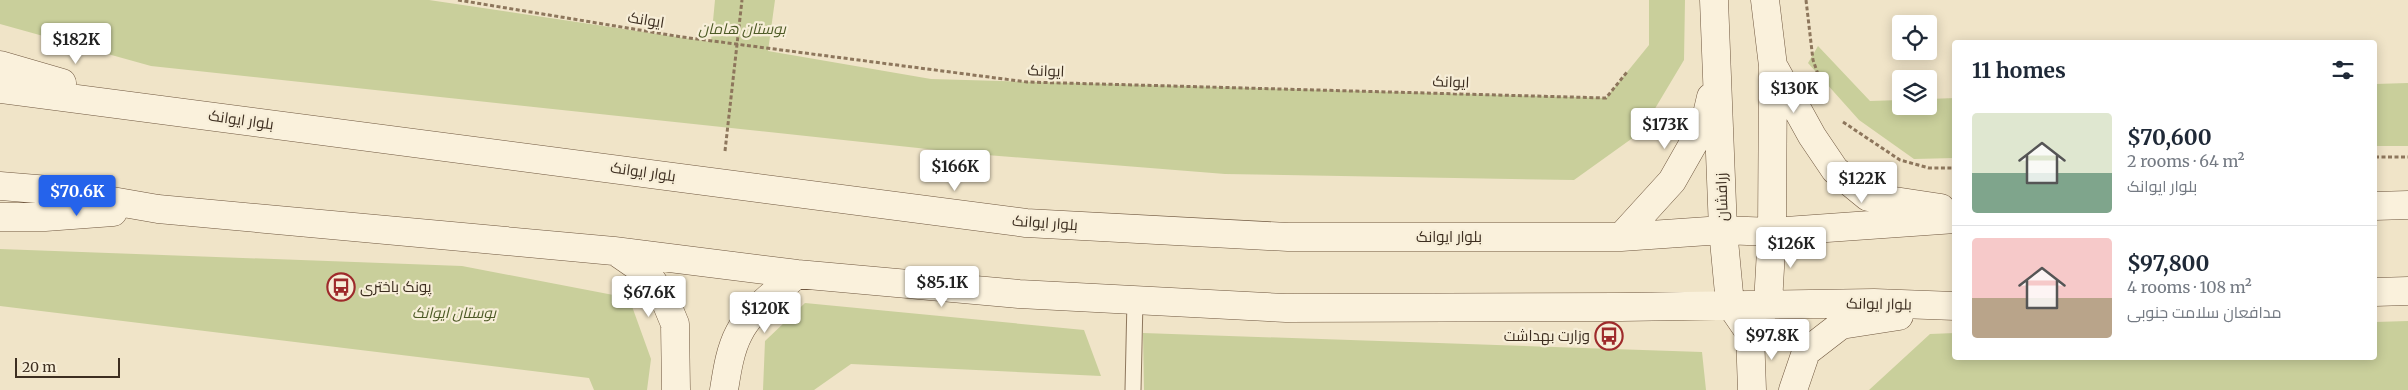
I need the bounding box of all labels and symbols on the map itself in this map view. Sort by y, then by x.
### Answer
street label: ایوانک [626,7,666,32]
park label: بوستان هامان [698,19,787,38]
pin: $182K [41,22,111,65]
street label: ایوانک [1027,60,1065,81]
street label: ایوانک [1432,71,1470,92]
pin: $130K [1759,72,1829,114]
street label: بلوار ایوانک [207,106,275,133]
pin: $173K [1630,108,1700,150]
pin: $166K [920,150,990,192]
street label: بلوار ایوانک [609,158,677,185]
pin: $122K [1827,162,1897,204]
street label: زرافشان [1711,172,1733,222]
pin: $70.6K [36,174,118,217]
street label: بلوار ایوانک [1012,211,1079,234]
pin: $126K [1756,226,1826,269]
street label: بلوار ایوانک [1416,227,1482,246]
pin: $85.1K [901,266,983,308]
bus stop icon: پونک باختری [326,272,356,302]
pin: $67.6K [608,276,690,318]
place label: پونک باختری [360,277,432,297]
pin: $120K [730,292,800,334]
street label: بلوار ایوانک [1846,293,1912,314]
park label: بوستان ایوانک [412,303,497,322]
pin: $97.8K [1731,318,1813,361]
bus stop icon: وزارت بهداشت [1594,321,1624,351]
place label: وزارت بهداشت [1504,326,1590,346]
scale bar [15,355,120,378]

